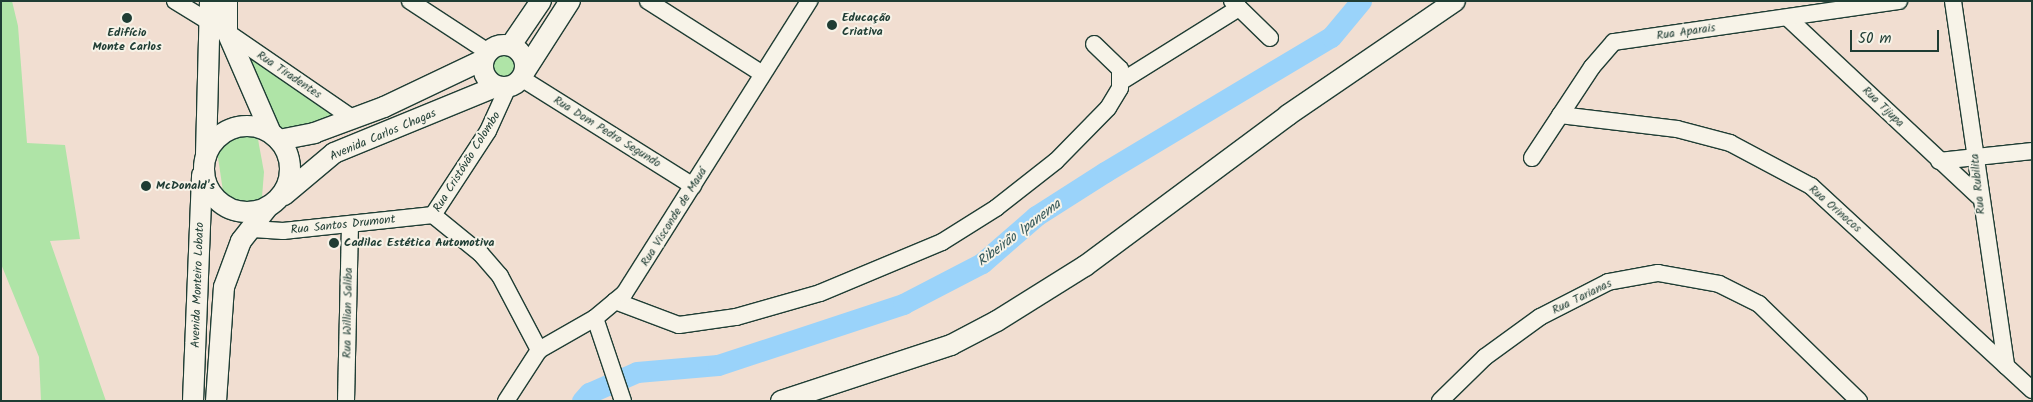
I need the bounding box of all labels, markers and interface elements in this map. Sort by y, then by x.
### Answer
place label: Educação Criativa [842,11,891,39]
marker: Edifício Monte Carlos [121,12,133,24]
marker: Educação Criativa [826,19,838,31]
scale bar [1853,20,1942,52]
street label: Rua Aparais [1656,21,1716,43]
place label: Edifício Monte Carlos [92,26,162,54]
text: 50 m [1858,27,1892,51]
street label: Rua Tiradentes [254,48,324,102]
street label: Rua Tijupa [1859,84,1907,130]
street label: Rua Dom Pedro Segundo [551,93,663,171]
street label: Avenida Carlos Chagas [328,106,438,164]
street label: Rua Cristóvão Colombo [430,109,504,215]
street label: Rua Rubilita [1968,153,1988,215]
street label: Rua Visconde de Mauá [638,165,710,269]
place label: McDonald's [156,179,215,193]
marker: McDonald's [140,180,152,192]
street label: Rua Orinocos [1806,182,1864,236]
water label: Ribeirão Ipanema [974,196,1064,270]
street label: Rua Santos Drumont [290,212,396,238]
street label: Avenida Monteiro Lobato [189,222,207,348]
place label: Cadilac Estética Automotiva [344,236,494,250]
marker: Cadilac Estética Automotiva [328,237,340,249]
street label: Rua Willian Saliba [340,268,356,358]
street label: Rua Tarianas [1550,276,1614,318]

